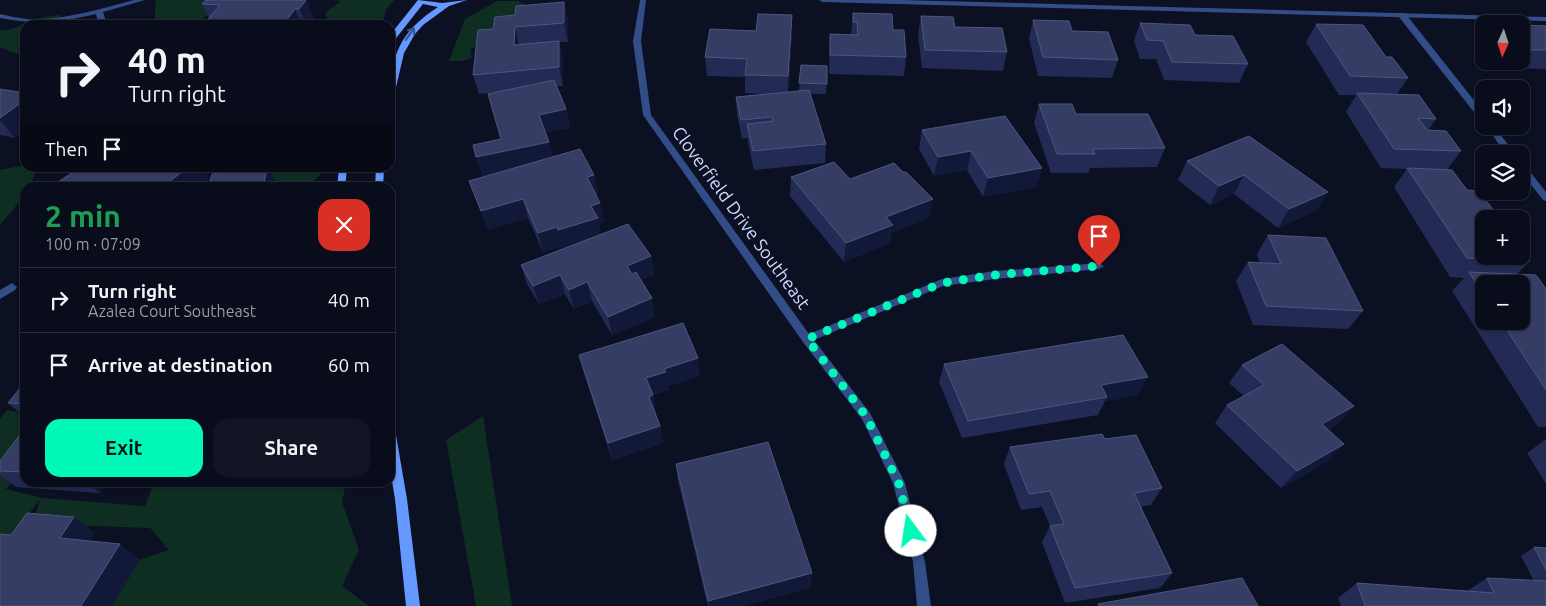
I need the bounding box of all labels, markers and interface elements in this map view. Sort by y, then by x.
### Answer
north arrow [1475,15,1530,70]
map controls [1475,15,1530,330]
one-way arrow [405,27,415,41]
icon: right [45,40,110,105]
text: 40 m [128,40,206,80]
button: sound [1475,80,1530,135]
text: Turn right [128,81,226,106]
street label: Cloverfield Drive Southeast [669,122,815,313]
icon: arrive [98,135,126,163]
text: Then [45,138,88,160]
button: layers [1475,145,1530,200]
text: 2 min [45,199,121,233]
button: close [318,199,370,251]
button: + [1475,210,1530,265]
pin [1078,215,1120,266]
icon: arrive [1085,222,1113,250]
text: 100 m · 07:09 [45,235,141,253]
button: − [1475,275,1530,330]
text: Turn right [88,280,176,302]
icon: right [45,286,73,314]
text: 40 m [328,289,370,311]
text: Azalea Court Southeast [88,302,256,320]
icon: arrive [45,351,73,379]
text: Arrive at destination [88,354,273,376]
text: 60 m [328,354,370,376]
button: Exit [45,419,203,477]
button: Share [213,419,370,477]
position arrow [884,504,936,556]

